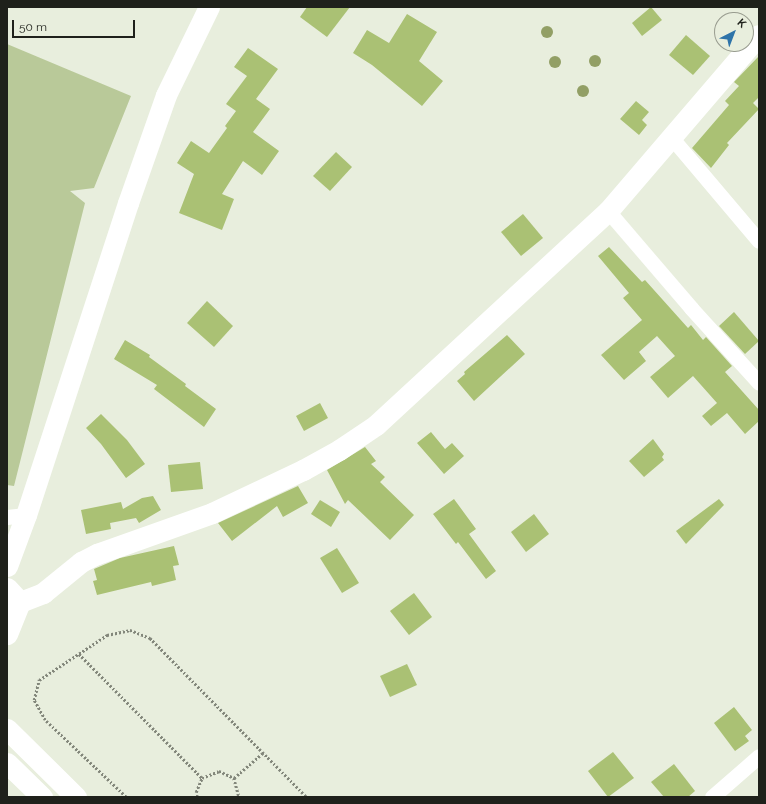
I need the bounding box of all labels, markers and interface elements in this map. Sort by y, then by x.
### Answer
scale bar [14,12,137,38]
north arrow [714,12,754,52]
text: K [735,16,749,31]
text: 50 m [19,20,47,34]

